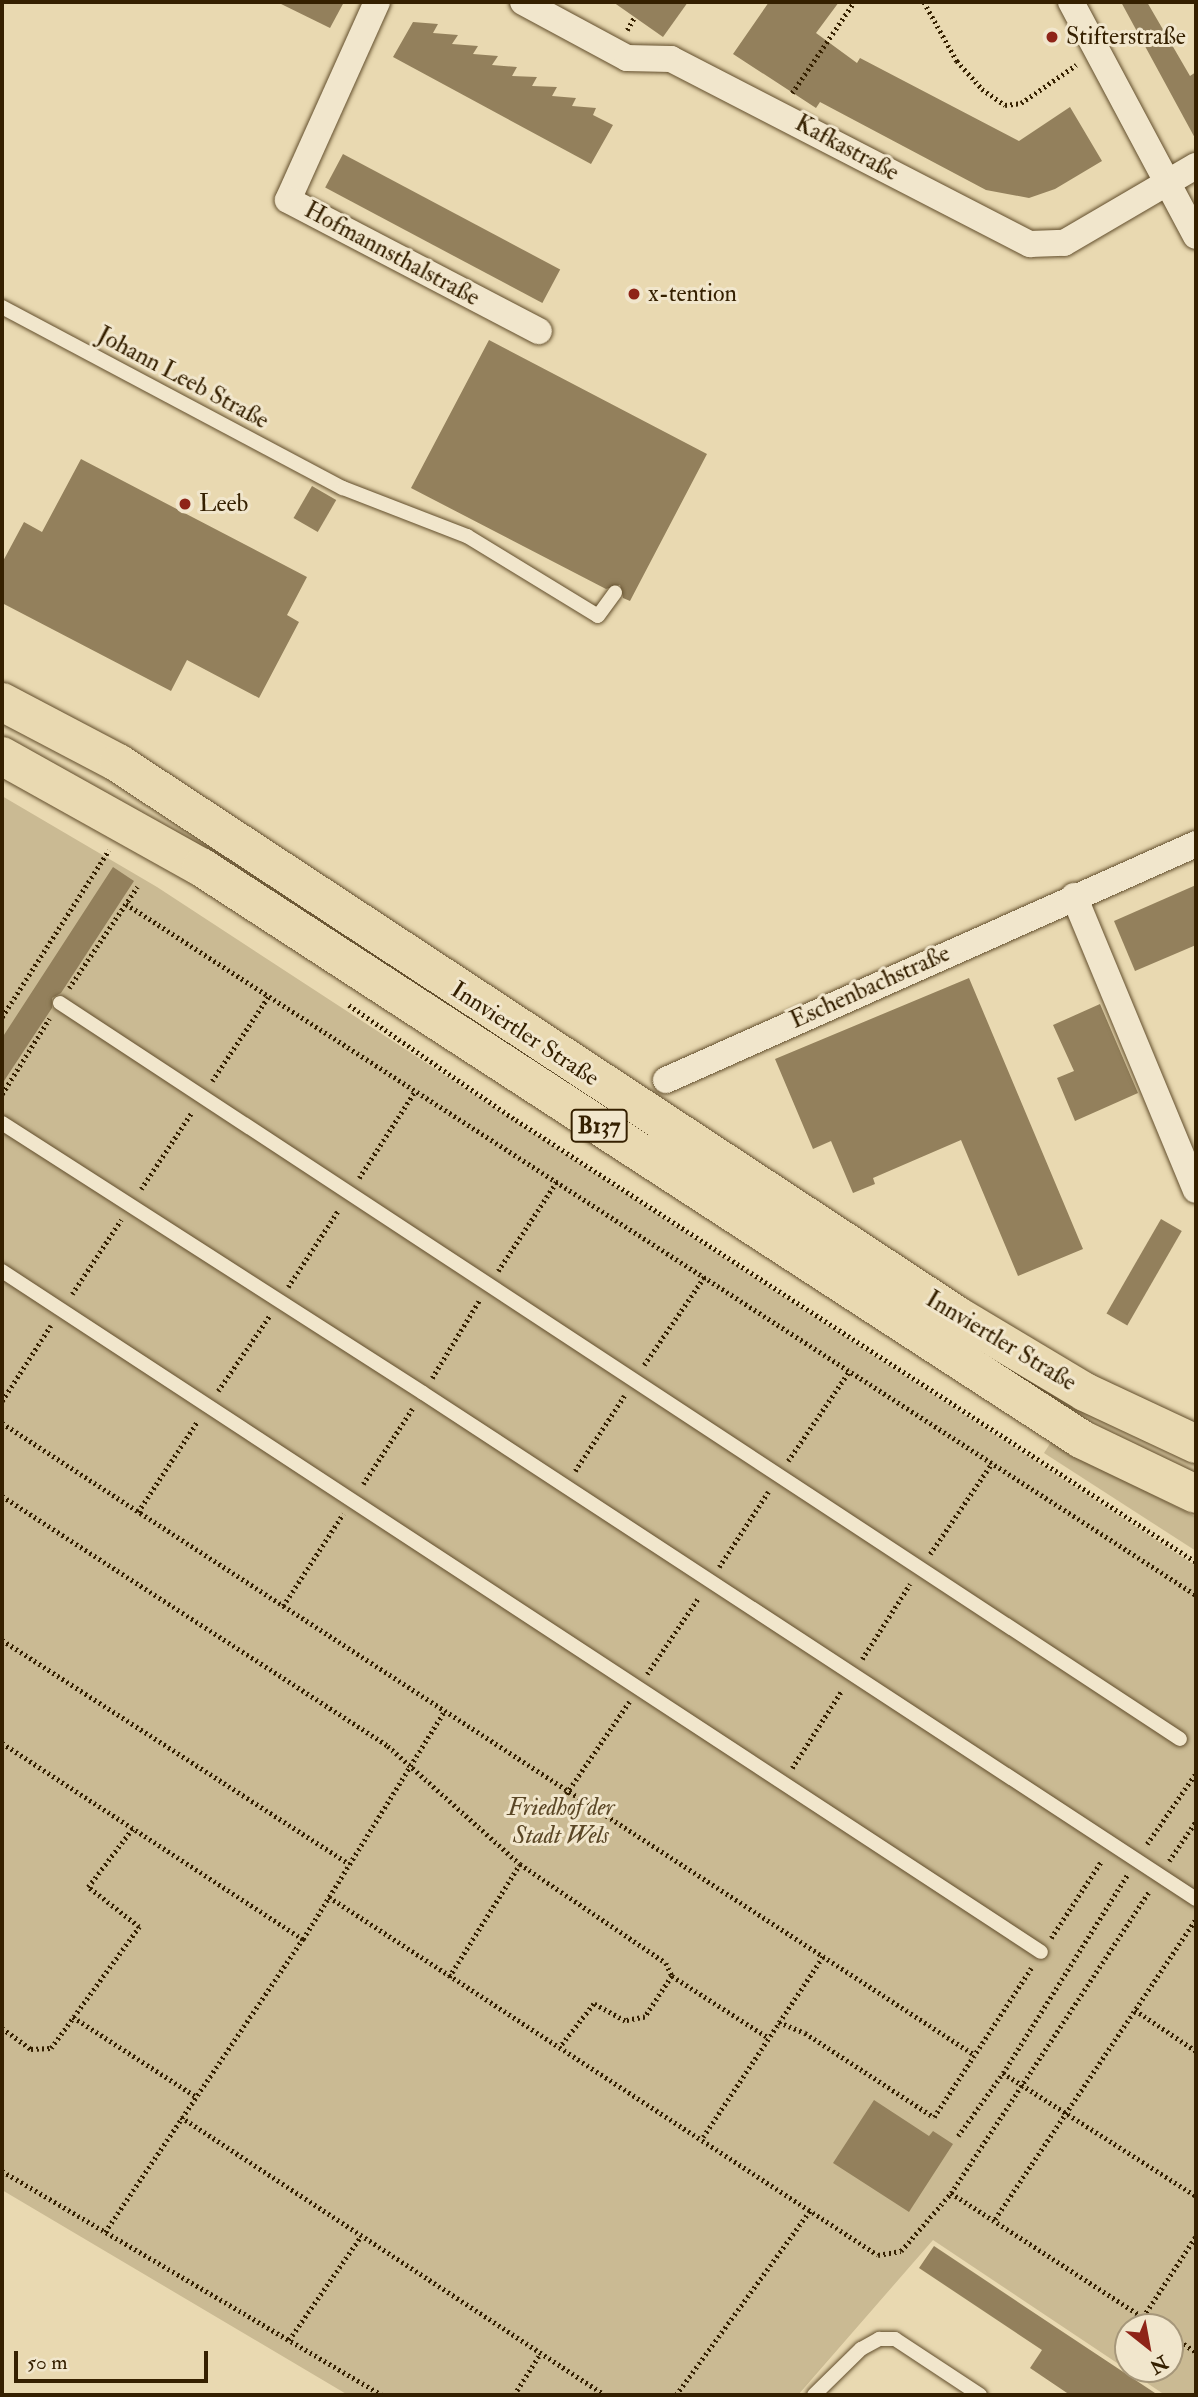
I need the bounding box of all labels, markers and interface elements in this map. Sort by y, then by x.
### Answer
place label: Stifterstraße [1066,23,1186,51]
marker: Stifterstraße [1044,29,1060,45]
street label: Kafkastraße [790,109,904,187]
street label: Hofmannsthalstraße [299,196,485,312]
place label: x-tention [648,280,737,308]
marker: x-tention [626,286,642,302]
street label: Johann Leeb Straße [92,321,274,435]
place label: Leeb [199,490,248,518]
marker: Leeb [177,496,193,512]
street label: Eschenbachstraße [786,939,954,1035]
street label: Innviertler Straße [446,975,604,1093]
road number: B137 [569,1106,629,1146]
street label: Innviertler Straße [921,1285,1081,1397]
park label: Friedhof der Stadt Wels [508,1794,614,1850]
north arrow [1114,2313,1184,2383]
scale bar [18,2338,212,2382]
text: 50 m [27,2349,68,2376]
text: N [1145,2350,1172,2379]

